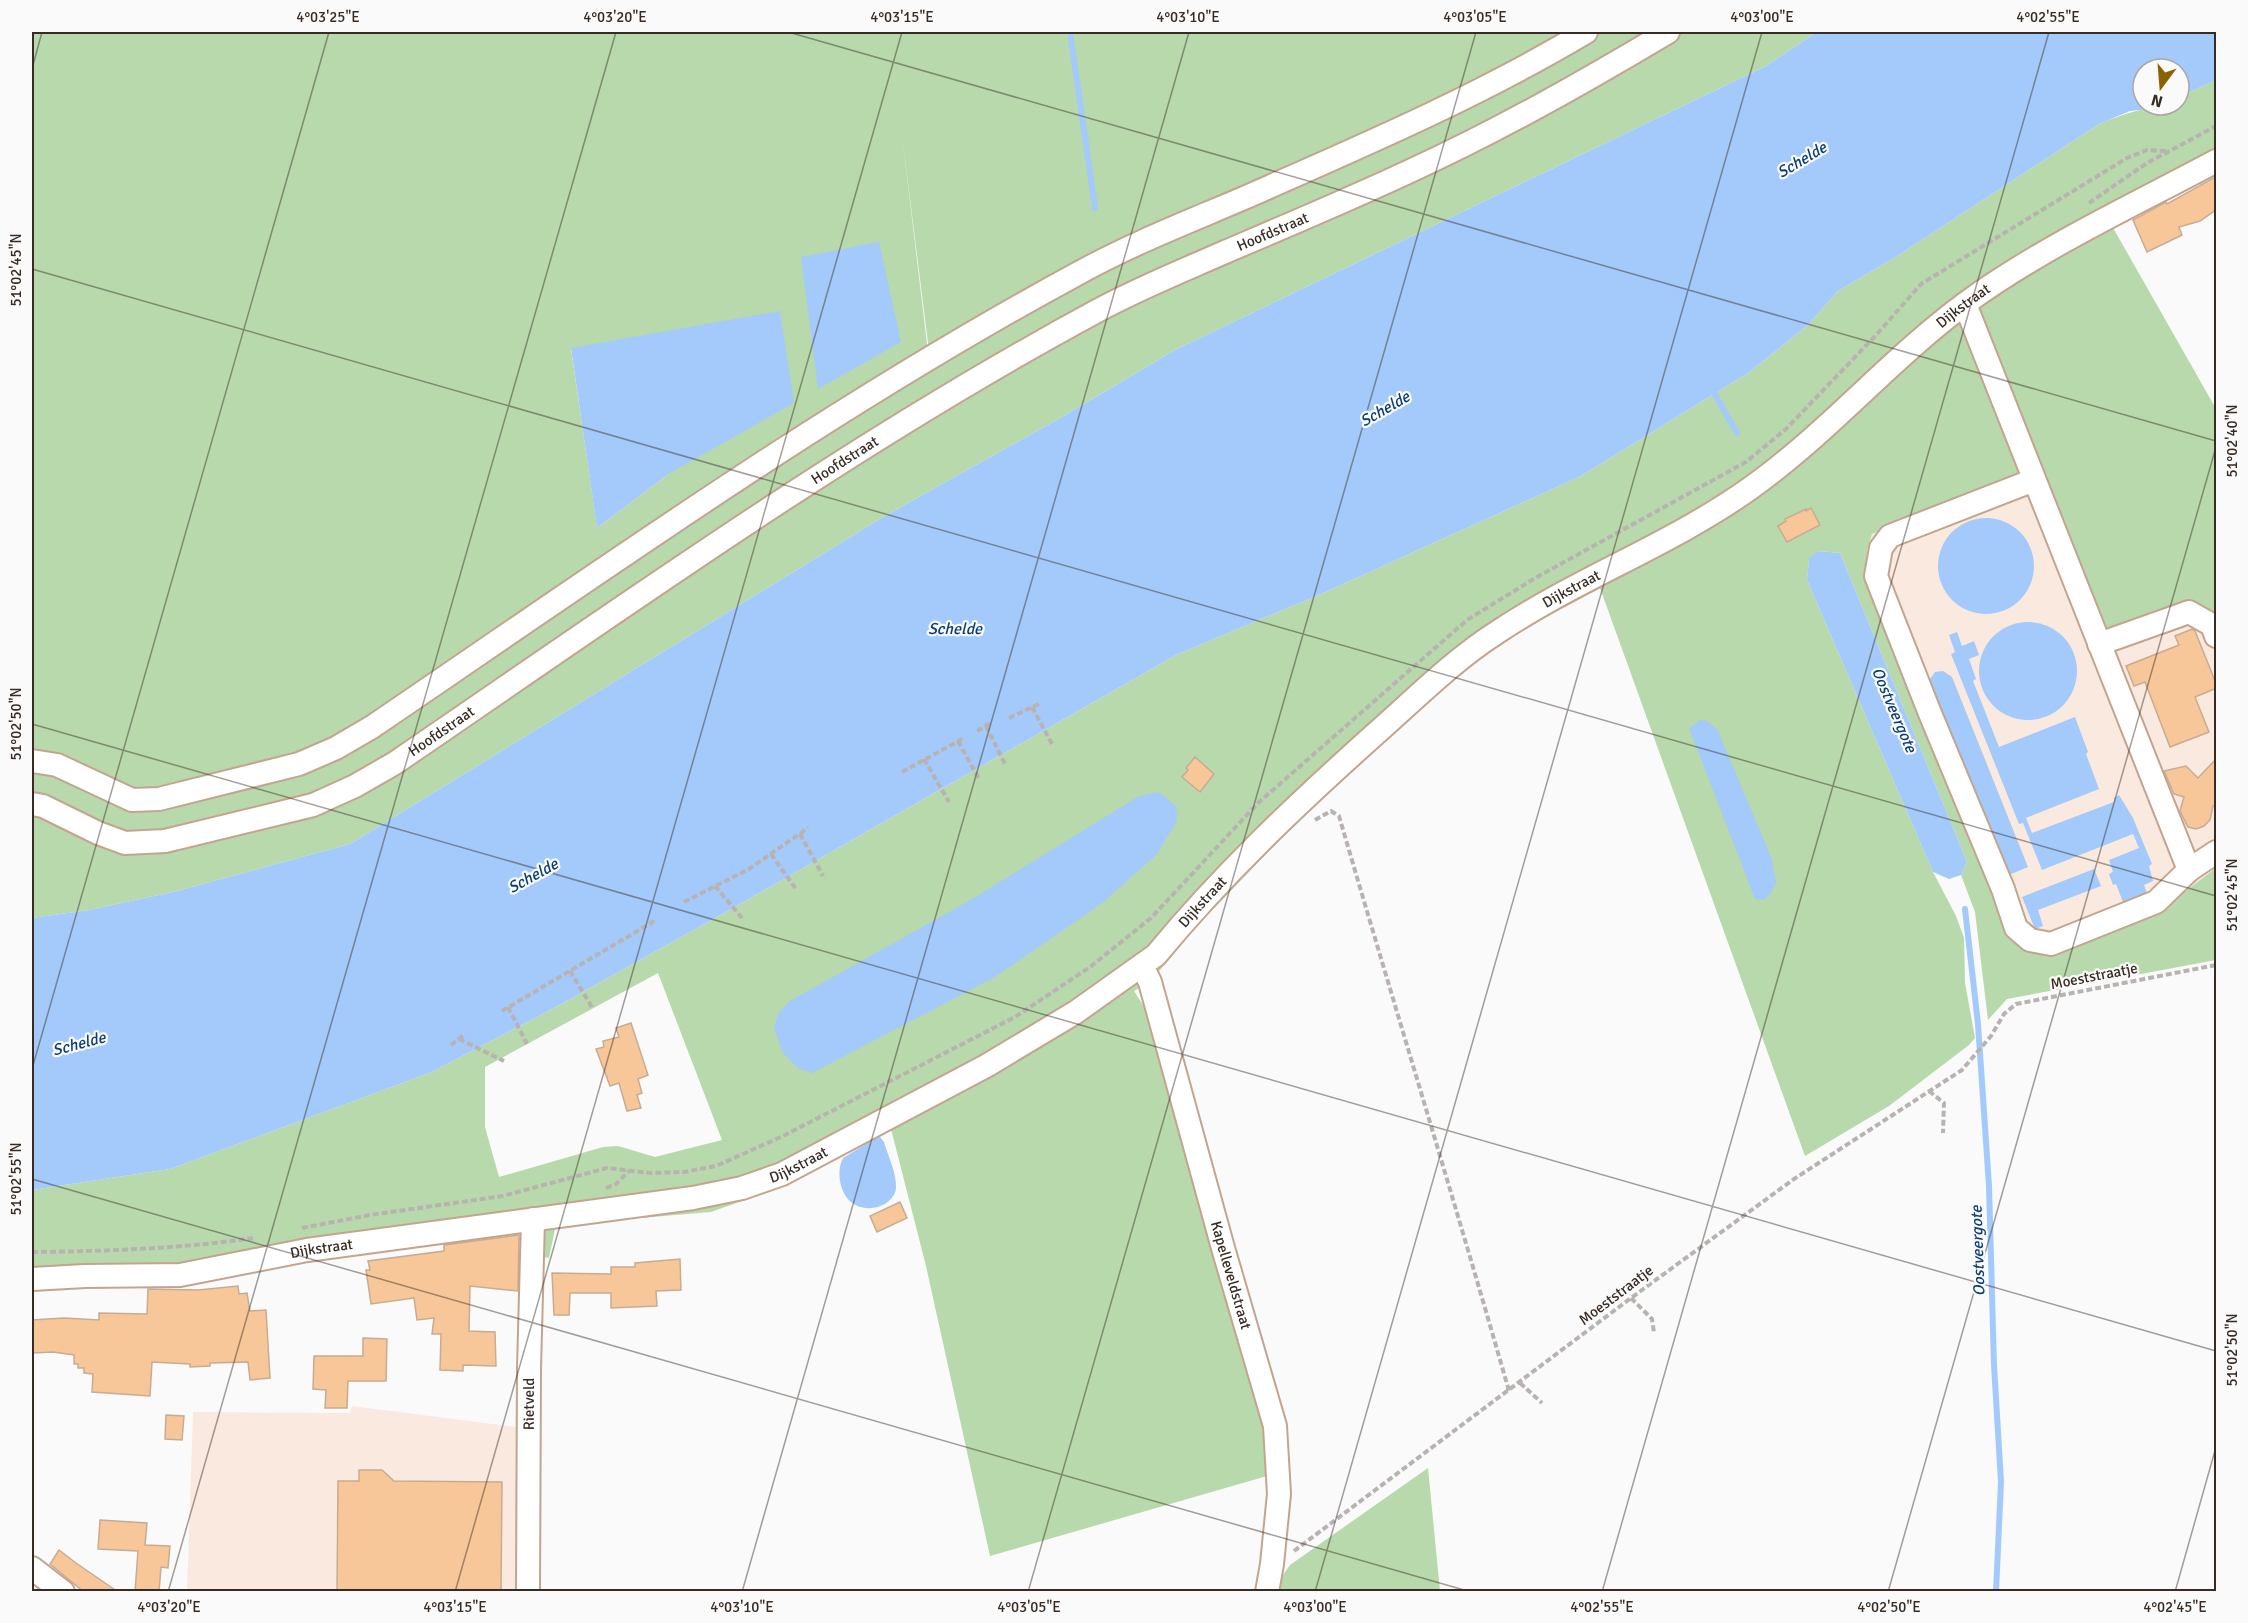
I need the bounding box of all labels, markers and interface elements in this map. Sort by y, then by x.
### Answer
text: 4°03'25"E [296,8,360,26]
text: 4°03'20"E [583,8,647,26]
text: 4°03'15"E [870,8,934,26]
text: 4°03'10"E [1156,8,1220,26]
text: 4°03'05"E [1443,8,1507,26]
text: 4°03'00"E [1730,8,1794,26]
text: 4°02'55"E [2016,8,2080,26]
north arrow [2131,57,2191,117]
text: N [2149,89,2165,112]
water label: Schelde [1774,137,1831,183]
street label: Hoofdstraat [1234,208,1311,255]
text: 51°02'45"N [7,233,25,307]
street label: Dijkstraat [1932,280,1994,332]
water label: Schelde [1357,386,1414,431]
text: 51°02'40"N [2223,404,2241,478]
street label: Hoofdstraat [808,432,882,488]
street label: Dijkstraat [1539,566,1603,612]
water label: Schelde [928,619,983,639]
water label: Oostveergote [1867,664,1921,756]
text: 51°02'50"N [7,687,25,761]
street label: Hoofdstraat [405,702,478,760]
water label: Schelde [504,854,562,898]
text: 51°02'45"N [2223,858,2241,932]
street label: Dijkstraat [1175,872,1230,931]
street label: Moeststraatje [2049,959,2139,993]
water label: Schelde [50,1027,109,1061]
text: 51°02'55"N [7,1142,25,1216]
street label: Dijkstraat [767,1143,831,1187]
water label: Oostveergote [1966,1204,1990,1297]
street label: Kapelleveldstraat [1207,1219,1255,1331]
street label: Dijkstraat [289,1235,354,1262]
street label: Moeststraatje [1575,1261,1657,1329]
text: 51°02'50"N [2223,1313,2241,1387]
street label: Rietveld [520,1378,538,1430]
text: 4°03'20"E [137,1598,201,1616]
text: 4°03'15"E [423,1598,487,1616]
text: 4°03'10"E [710,1598,774,1616]
text: 4°03'05"E [997,1598,1061,1616]
text: 4°03'00"E [1283,1598,1347,1616]
text: 4°02'55"E [1570,1598,1634,1616]
text: 4°02'50"E [1857,1598,1921,1616]
text: 4°02'45"E [2143,1598,2207,1616]

